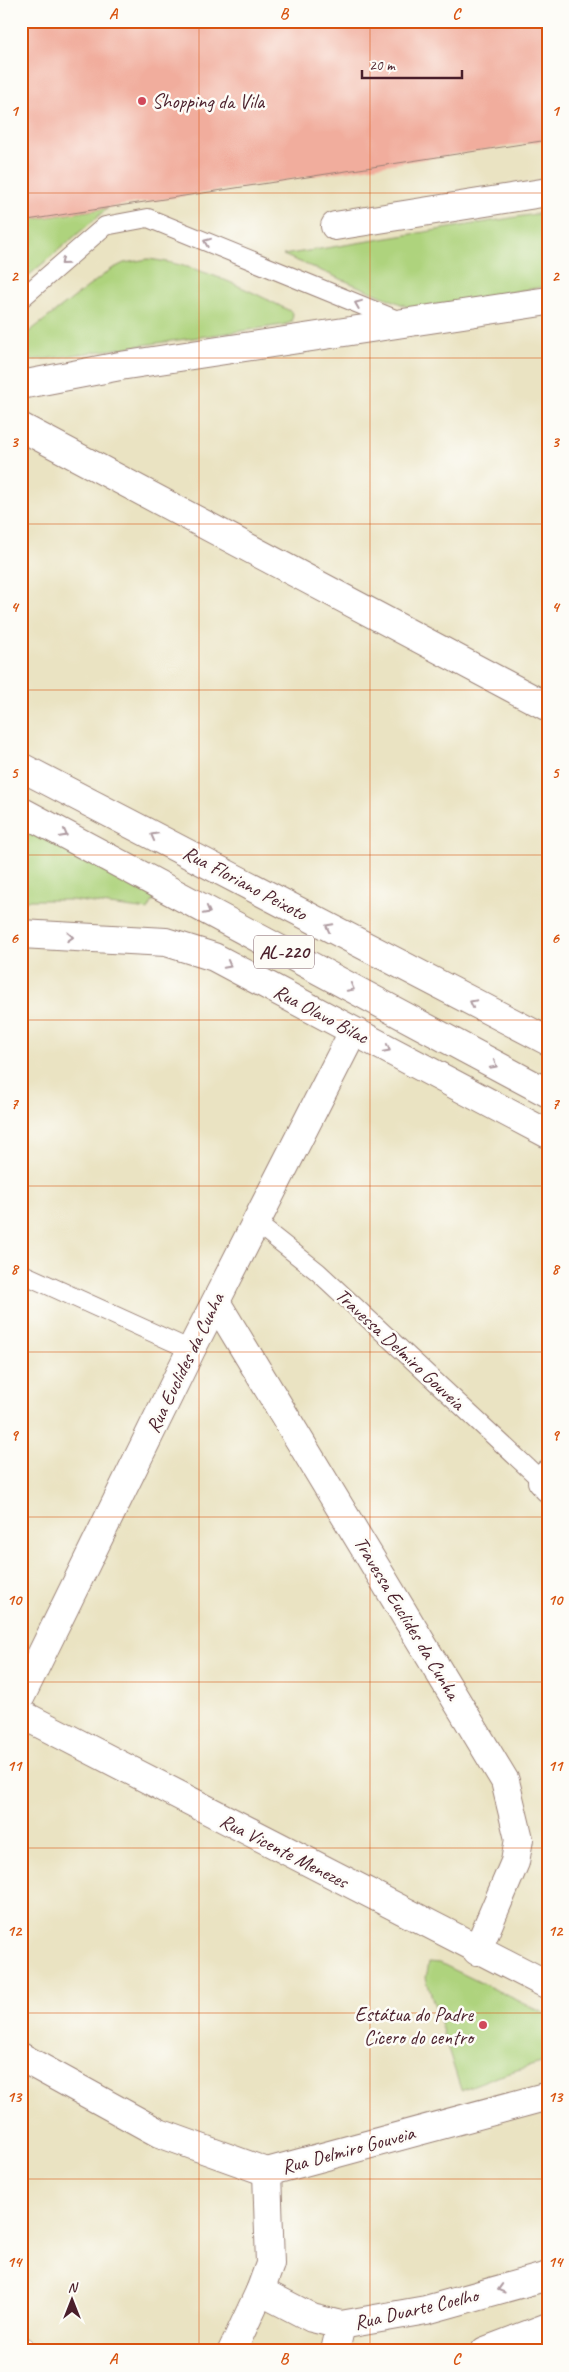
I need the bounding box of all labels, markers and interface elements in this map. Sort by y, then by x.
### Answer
text: A [109,4,119,24]
text: B [280,4,290,24]
text: C [452,4,462,24]
scale bar [362,48,462,80]
text: 20 m [369,56,396,75]
place label: Shopping da Vila [152,89,266,114]
marker: Shopping da Vila [136,95,148,107]
text: 1 [10,101,19,121]
text: 1 [551,101,560,121]
one-way arrow [203,238,212,249]
one-way arrow [61,256,70,265]
text: 2 [10,266,19,286]
text: 2 [551,266,560,286]
one-way arrow [354,299,363,310]
text: 3 [10,432,19,452]
text: 3 [551,432,560,452]
text: 4 [10,597,19,617]
text: 4 [551,597,560,617]
text: 5 [11,763,20,783]
text: 5 [552,763,561,783]
one-way arrow [59,828,68,838]
one-way arrow [150,832,159,842]
street label: Rua Floriano Peixoto [179,840,312,927]
one-way arrow [202,905,211,915]
one-way arrow [326,924,335,934]
text: 6 [10,928,19,948]
text: 6 [551,928,560,948]
one-way arrow [66,932,74,942]
road number: AL-220 [254,936,314,969]
one-way arrow [223,959,232,969]
street label: Rua Olavo Bilac [269,979,373,1050]
one-way arrow [345,982,354,992]
one-way arrow [470,999,479,1009]
one-way arrow [382,1043,391,1053]
one-way arrow [489,1058,498,1068]
text: 7 [10,1094,19,1114]
text: 7 [551,1094,560,1114]
text: 8 [10,1259,19,1279]
text: 8 [551,1259,560,1279]
street label: Travessa Delmiro Gouveia [330,1283,471,1417]
street label: Rua Euclides da Cunha [140,1287,231,1437]
text: 9 [10,1425,19,1445]
text: 9 [551,1425,560,1445]
street label: Travessa Euclides da Cunha [348,1532,467,1706]
text: 10 [7,1590,23,1610]
text: 10 [548,1590,564,1610]
text: 11 [7,1756,23,1776]
text: 11 [548,1756,564,1776]
street label: Rua Vicente Menezes [216,1808,354,1895]
text: 12 [7,1921,23,1941]
text: 12 [548,1921,564,1941]
place label: Estátua do Padre Cícero do centro [355,2002,475,2050]
marker: Estátua do Padre Cícero do centro [477,2019,489,2031]
text: 13 [7,2087,23,2107]
text: 13 [548,2087,564,2107]
street label: Rua Delmiro Gouveia [279,2120,418,2180]
text: 14 [7,2252,23,2272]
text: 14 [548,2252,564,2272]
north arrow [48,2274,98,2324]
text: N [68,2279,79,2296]
street label: Rua Duarte Coelho [352,2282,482,2335]
one-way arrow [496,2283,505,2294]
text: A [109,2349,119,2369]
text: B [280,2349,290,2369]
text: C [452,2349,462,2369]

